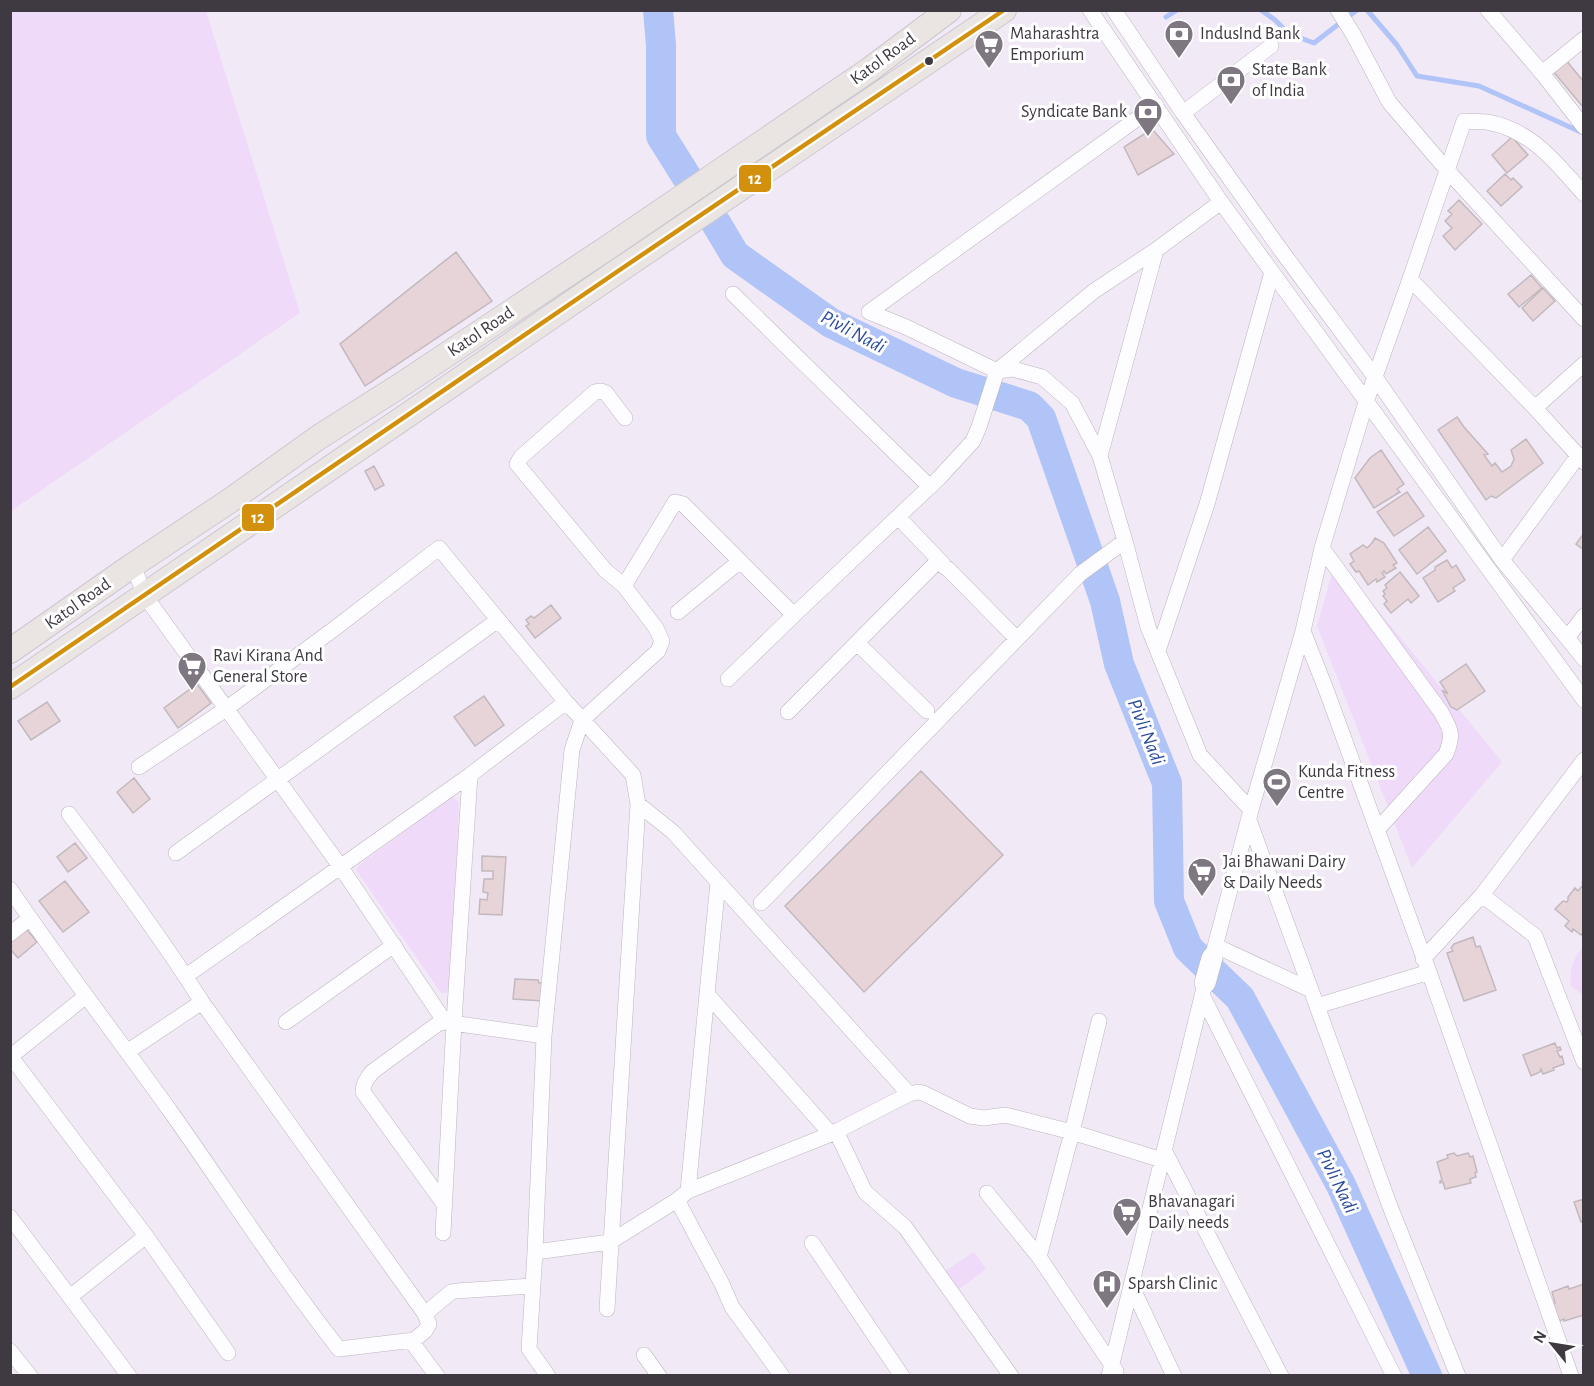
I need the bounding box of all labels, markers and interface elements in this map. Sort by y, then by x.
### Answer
bank icon: IndusInd Bank [1163,18,1195,60]
place label: Maharashtra Emporium [1010,25,1100,64]
place label: IndusInd Bank [1200,25,1301,43]
supermarket icon: Maharashtra Emporium [973,28,1005,70]
street label: Katol Road [847,30,919,88]
unlabelled marker [923,55,935,67]
place label: State Bank of India [1252,61,1327,100]
bank icon: State Bank of India [1215,64,1247,106]
bank icon: Syndicate Bank [1132,96,1164,138]
place label: Syndicate Bank [1021,103,1128,121]
line badge: 12 [738,164,772,193]
text: 12 [748,171,762,187]
street label: Katol Road [445,303,517,361]
water label: Pivli Nadi [818,307,888,357]
line badge: 12 [241,503,275,532]
text: 12 [251,510,265,526]
street label: Katol Road [42,575,114,633]
place label: Ravi Kirana And General Store [213,647,323,686]
supermarket icon: Ravi Kirana And General Store [176,650,208,692]
water label: Pivli Nadi [1124,696,1168,768]
place label: Kunda Fitness Centre [1298,763,1395,802]
sports icon: Kunda Fitness Centre [1261,766,1293,808]
place label: Jai Bhawani Dairy & Daily Needs [1223,853,1346,892]
supermarket icon: Jai Bhawani Dairy & Daily Needs [1186,856,1218,898]
water label: Pivli Nadi [1313,1145,1361,1217]
place label: Bhavanagari Daily needs [1148,1193,1235,1232]
supermarket icon: Bhavanagari Daily needs [1111,1196,1143,1238]
hospital icon: Sparsh Clinic [1091,1268,1123,1310]
place label: Sparsh Clinic [1128,1275,1217,1293]
north arrow [1522,1314,1582,1374]
text: N [1530,1328,1550,1346]

